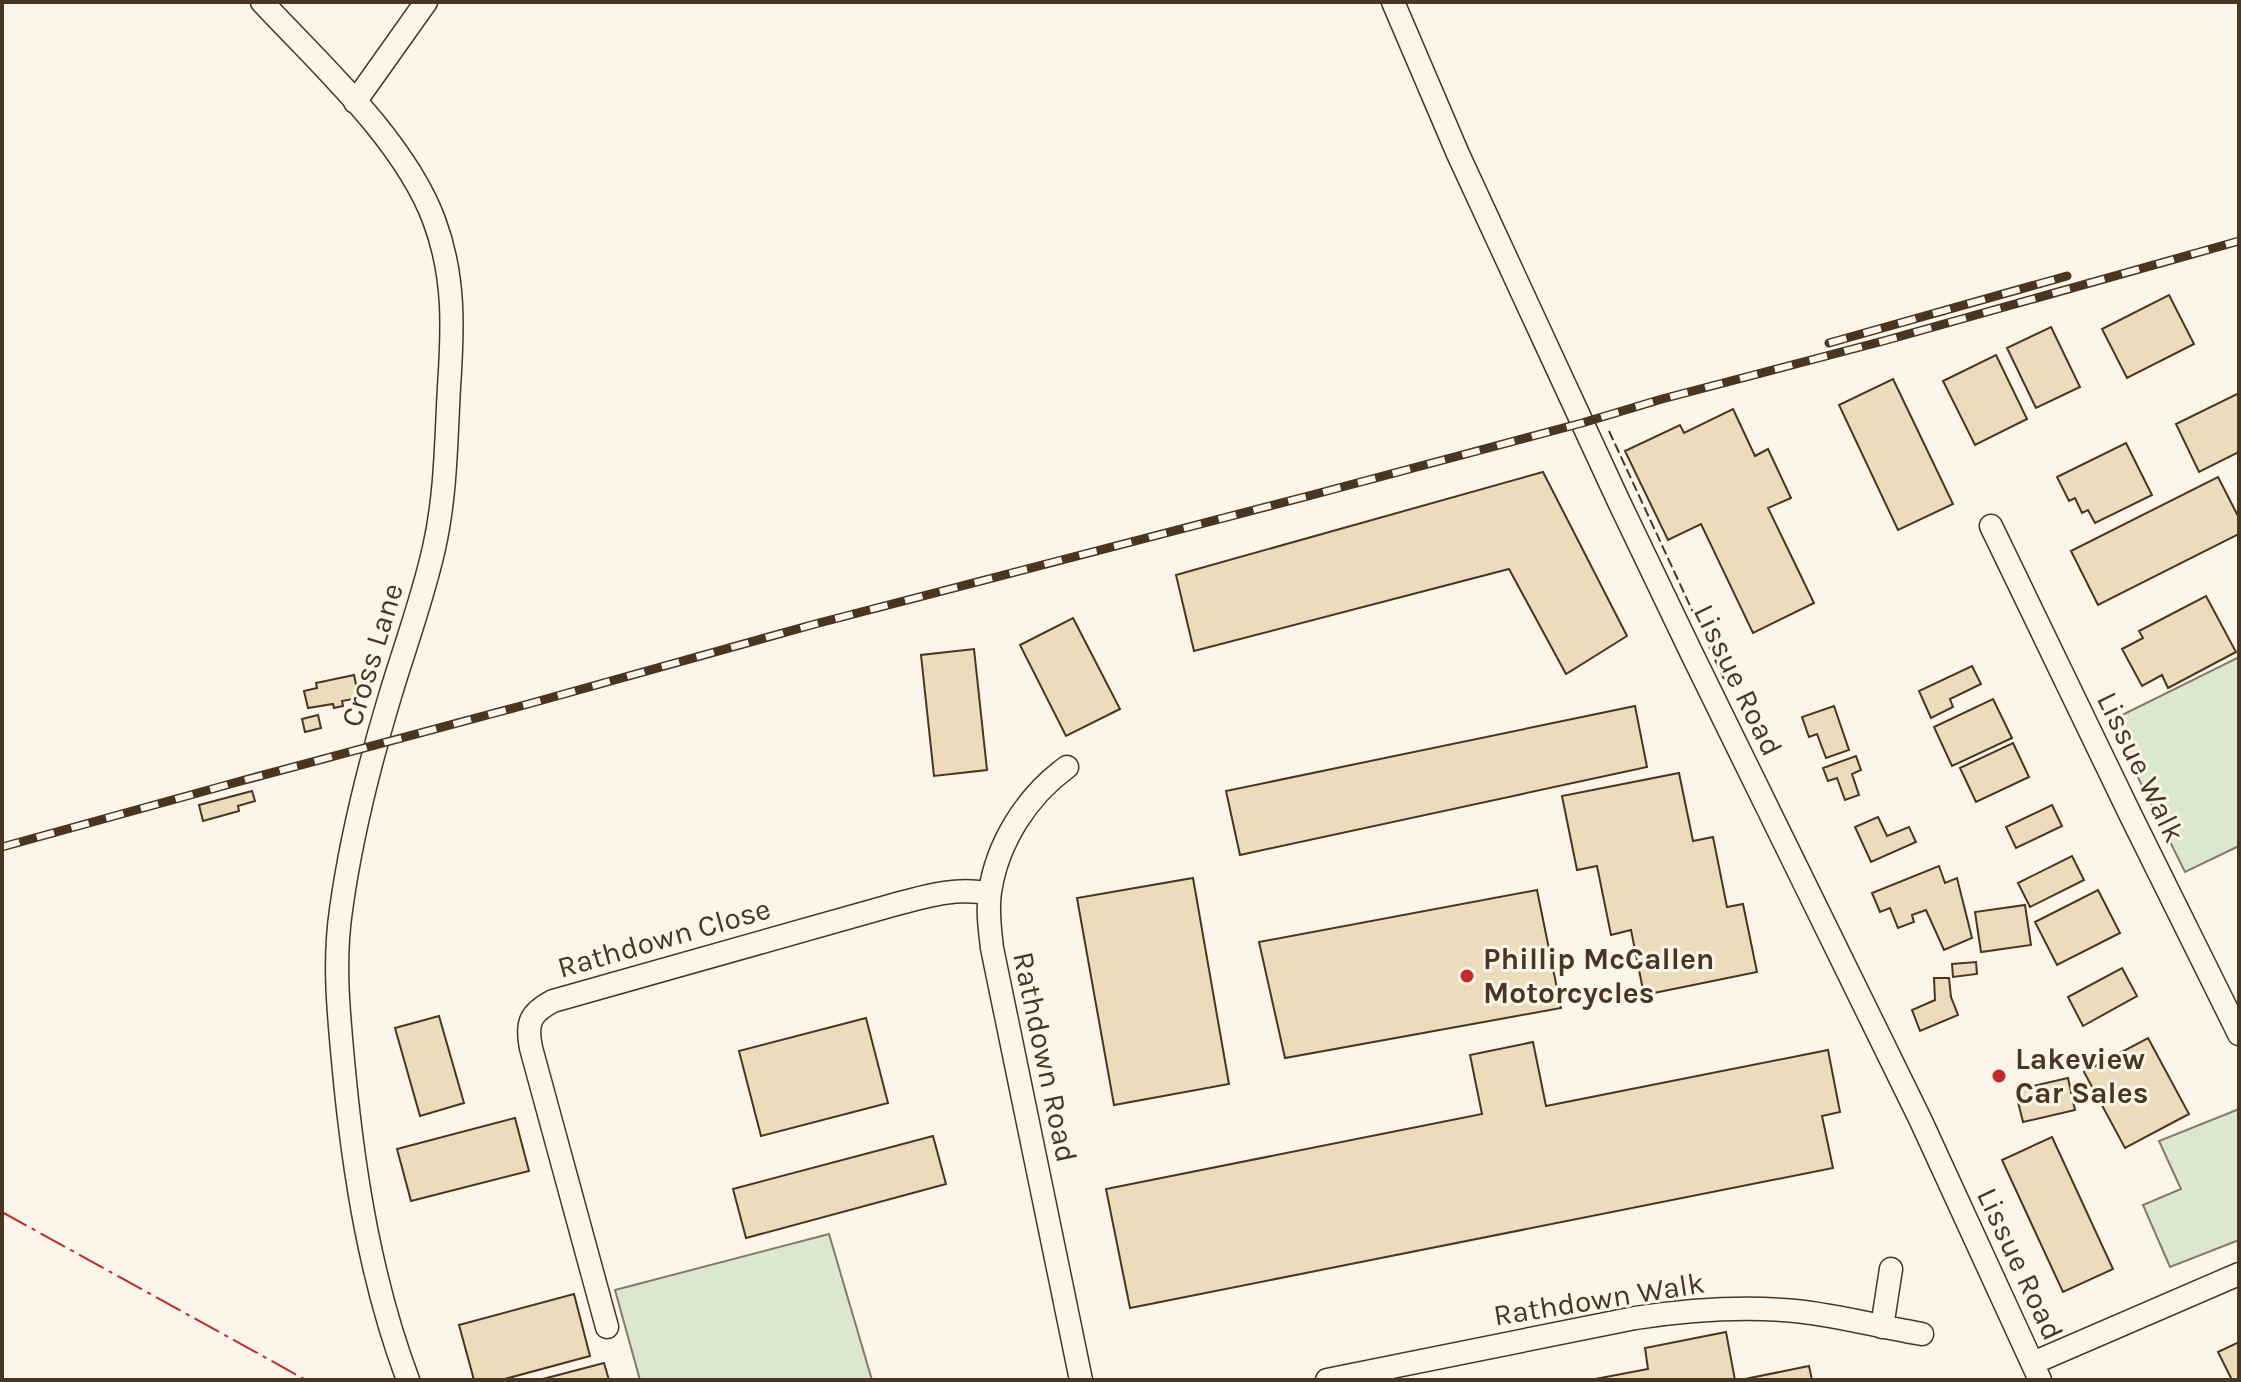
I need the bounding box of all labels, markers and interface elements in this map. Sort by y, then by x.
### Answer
street label: Cross Lane [333,579,411,731]
street label: Lissue Road [1686,598,1790,762]
street label: Lissue Walk [2089,686,2193,848]
street label: Rathdown Close [553,890,775,986]
place label: Phillip McCallen Motorcycles [1483,941,1714,1011]
street label: Rathdown Road [1005,948,1085,1166]
marker: Phillip McCallen Motorcycles [1458,967,1476,985]
place label: Lakeview Car Sales [2015,1041,2148,1111]
marker: Lakeview Car Sales [1990,1067,2008,1085]
street label: Lissue Road [1969,1182,2071,1346]
street label: Rathdown Walk [1491,1265,1707,1333]

